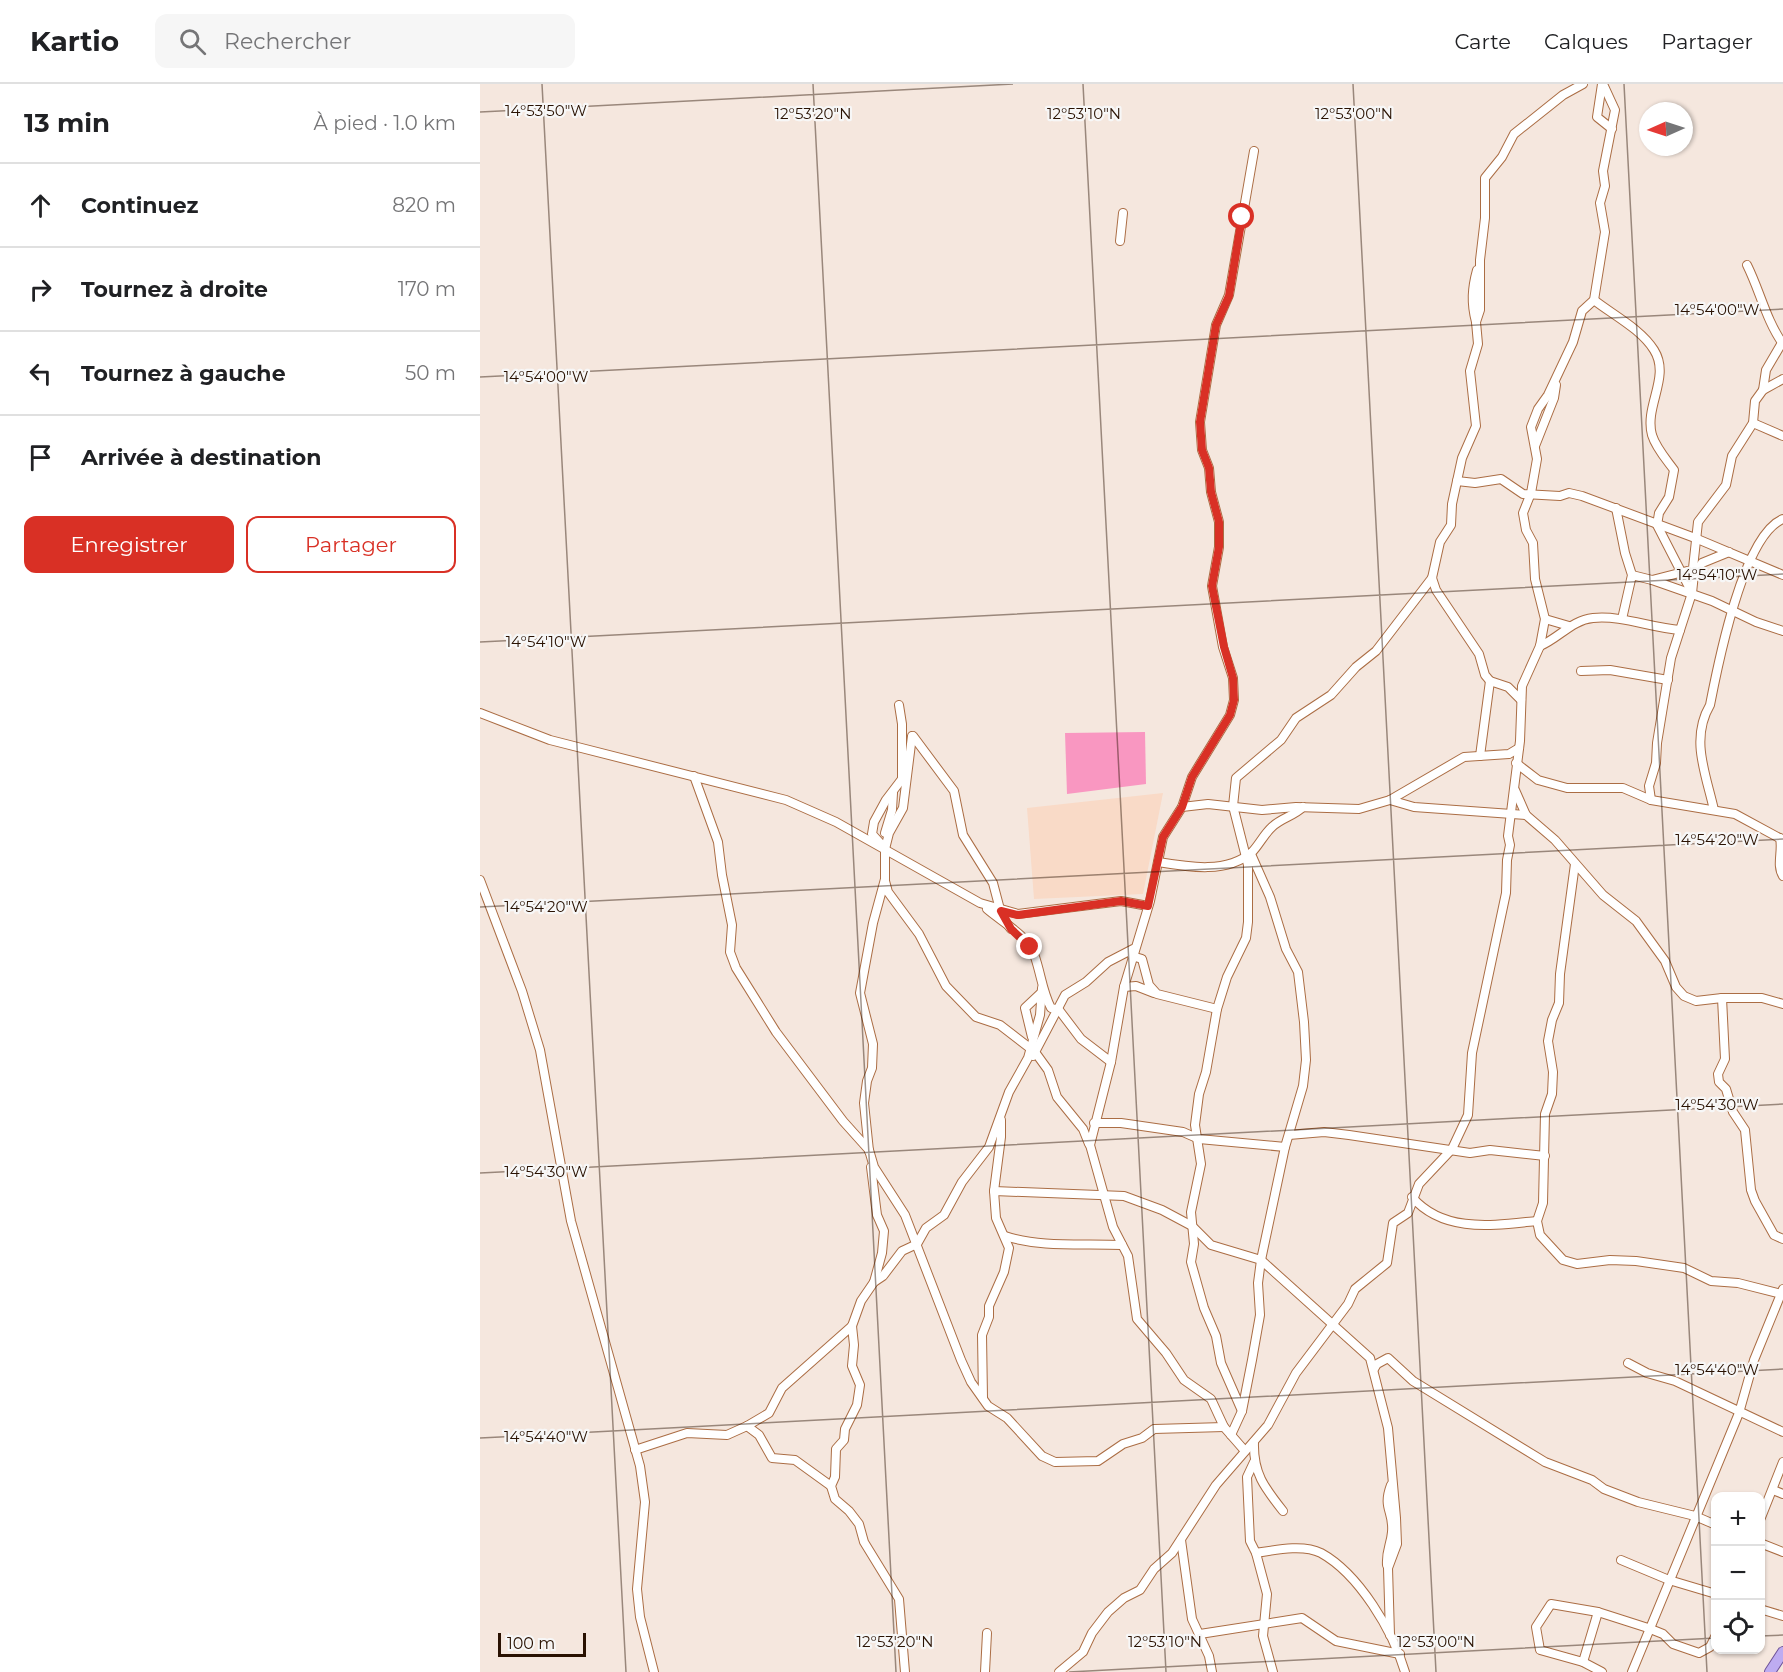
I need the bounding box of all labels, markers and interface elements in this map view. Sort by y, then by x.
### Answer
search box [155,14,575,68]
text: Kartio [30,24,119,58]
icon: search [176,25,209,58]
text: Rechercher [224,28,351,55]
text: Carte [1454,29,1511,54]
text: Calques [1544,29,1628,54]
text: Partager [1661,29,1753,54]
text: 14°53'50"W [505,101,587,120]
north arrow [1639,102,1693,156]
text: 12°53'20"N [775,104,851,123]
text: 12°53'10"N [1047,104,1121,123]
text: 12°53'00"N [1315,104,1393,123]
text: 13 min [24,107,110,139]
text: À pied · 1.0 km [314,111,456,135]
icon: ahead [24,189,57,222]
text: Continuez [81,192,198,219]
text: 820 m [392,193,456,217]
route start [1228,203,1254,229]
icon: right [24,273,57,306]
text: Tournez à droite [81,276,268,303]
text: 170 m [398,277,456,301]
text: 14°54'00"W [1675,300,1760,319]
icon: left [24,357,57,390]
text: Tournez à gauche [81,360,286,387]
text: 50 m [405,361,456,385]
text: 14°54'00"W [504,367,589,386]
icon: arrive [24,441,57,474]
text: Arrivée à destination [81,444,321,471]
button: Enregistrer [24,516,234,573]
button: Partager [246,516,456,573]
text: 14°54'10"W [1677,565,1758,584]
text: 14°54'10"W [506,632,587,651]
text: 14°54'20"W [1675,830,1759,849]
text: 14°54'20"W [504,897,588,916]
route end [1016,933,1042,959]
text: 14°54'30"W [1675,1095,1759,1114]
text: 14°54'30"W [504,1162,588,1181]
text: 14°54'40"W [1675,1360,1759,1379]
text: 14°54'40"W [504,1427,588,1446]
map controls [1711,1492,1765,1654]
button: + [1711,1492,1765,1546]
button: − [1711,1546,1765,1600]
button: locate [1711,1600,1765,1654]
scale bar [498,1630,586,1658]
text: 12°53'20"N [857,1632,933,1651]
text: 12°53'10"N [1128,1632,1202,1651]
text: 12°53'00"N [1397,1632,1475,1651]
text: 100 m [507,1634,555,1653]

